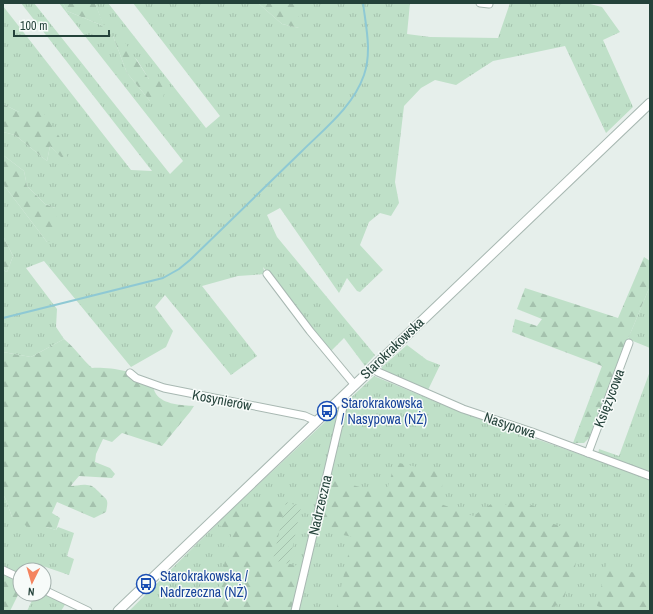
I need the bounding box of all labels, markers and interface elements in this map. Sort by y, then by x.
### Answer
scale bar [14,12,109,38]
text: 100 m [20,18,47,34]
street label: Starokrakowska [356,313,428,383]
street label: Księżycowa [590,366,629,430]
street label: Kosynierów [191,385,254,415]
place label: Starokrakowska / Nasypowa (NŻ) [341,394,427,428]
bus stop icon: Starokrakowska / Nasypowa (NŻ) [316,400,338,422]
street label: Nasypowa [482,408,539,442]
street label: Nadrzeczna [304,473,336,537]
north arrow [12,562,52,602]
place label: Starokrakowska / Nadrzeczna (NŻ) [160,567,249,601]
bus stop icon: Starokrakowska / Nadrzeczna (NŻ) [135,573,157,595]
text: N [27,585,35,599]

